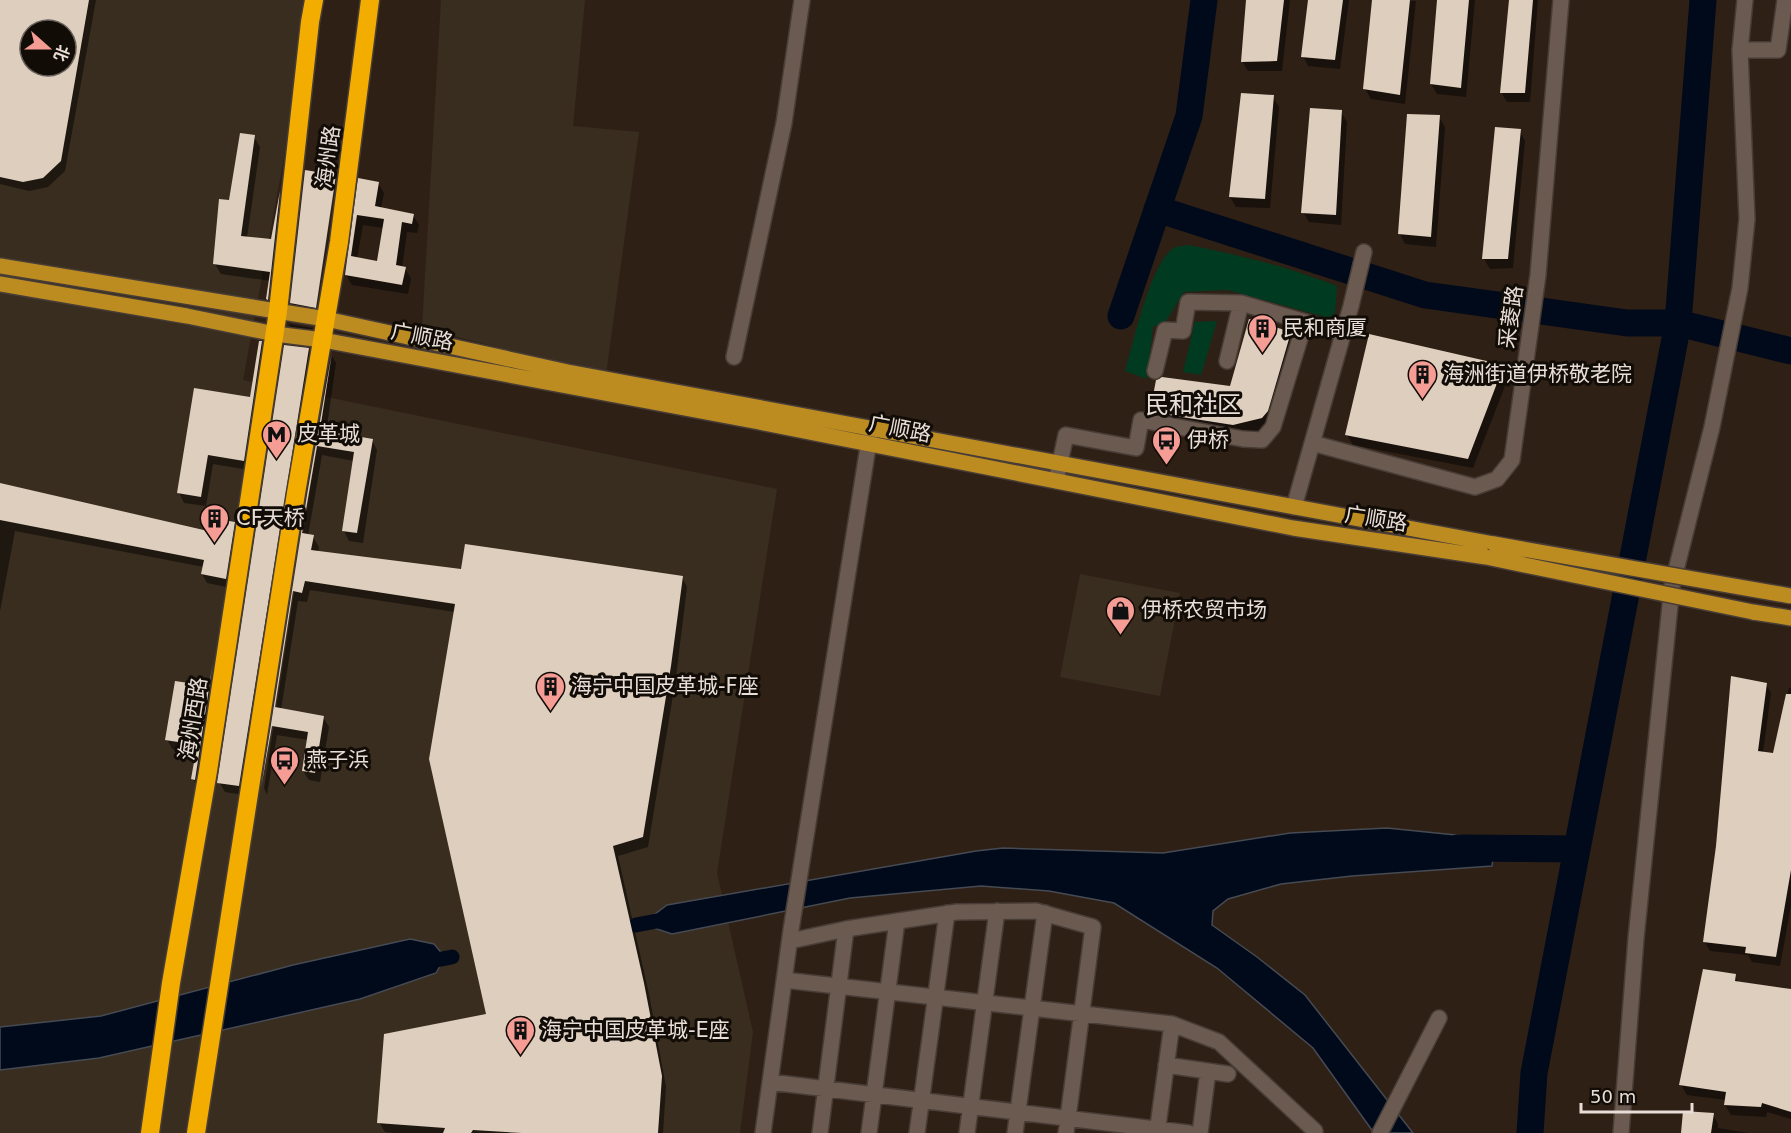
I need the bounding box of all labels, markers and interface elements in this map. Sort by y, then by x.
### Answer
north arrow [18,18,78,78]
text: 北 [50,42,73,64]
street label: 海州路 [312,124,344,190]
street label: 采菱路 [1495,284,1527,350]
building icon: 民和商厦 [1246,312,1278,354]
place label: 民和商厦 [1283,316,1367,340]
street label: 广顺路 [389,319,455,355]
building icon: 海洲街道伊桥敬老院 [1406,358,1438,400]
place label: 海洲街道伊桥敬老院 [1443,362,1632,386]
district label: 民和社区 [1145,391,1241,419]
street label: 广顺路 [867,411,933,447]
metro station icon: 皮革城 [260,418,292,460]
place label: 皮革城 [297,422,360,446]
bus stop icon: 伊桥 [1150,424,1182,466]
place label: 伊桥 [1187,428,1229,452]
building icon: CF天桥 [199,502,231,544]
street label: 广顺路 [1343,502,1409,536]
place label: CF天桥 [236,506,305,530]
shop icon: 伊桥农贸市场 [1104,594,1136,636]
place label: 伊桥农贸市场 [1141,598,1267,622]
building icon: 海宁中国皮革城-F座 [534,670,566,712]
place label: 海宁中国皮革城-F座 [571,674,759,698]
street label: 海州西路 [175,676,211,762]
bus stop icon: 燕子浜 [269,744,301,786]
place label: 燕子浜 [306,748,369,772]
building icon: 海宁中国皮革城-E座 [504,1014,536,1056]
place label: 海宁中国皮革城-E座 [541,1018,730,1042]
scale bar [1581,1076,1692,1114]
text: 50 m [1590,1086,1636,1107]

